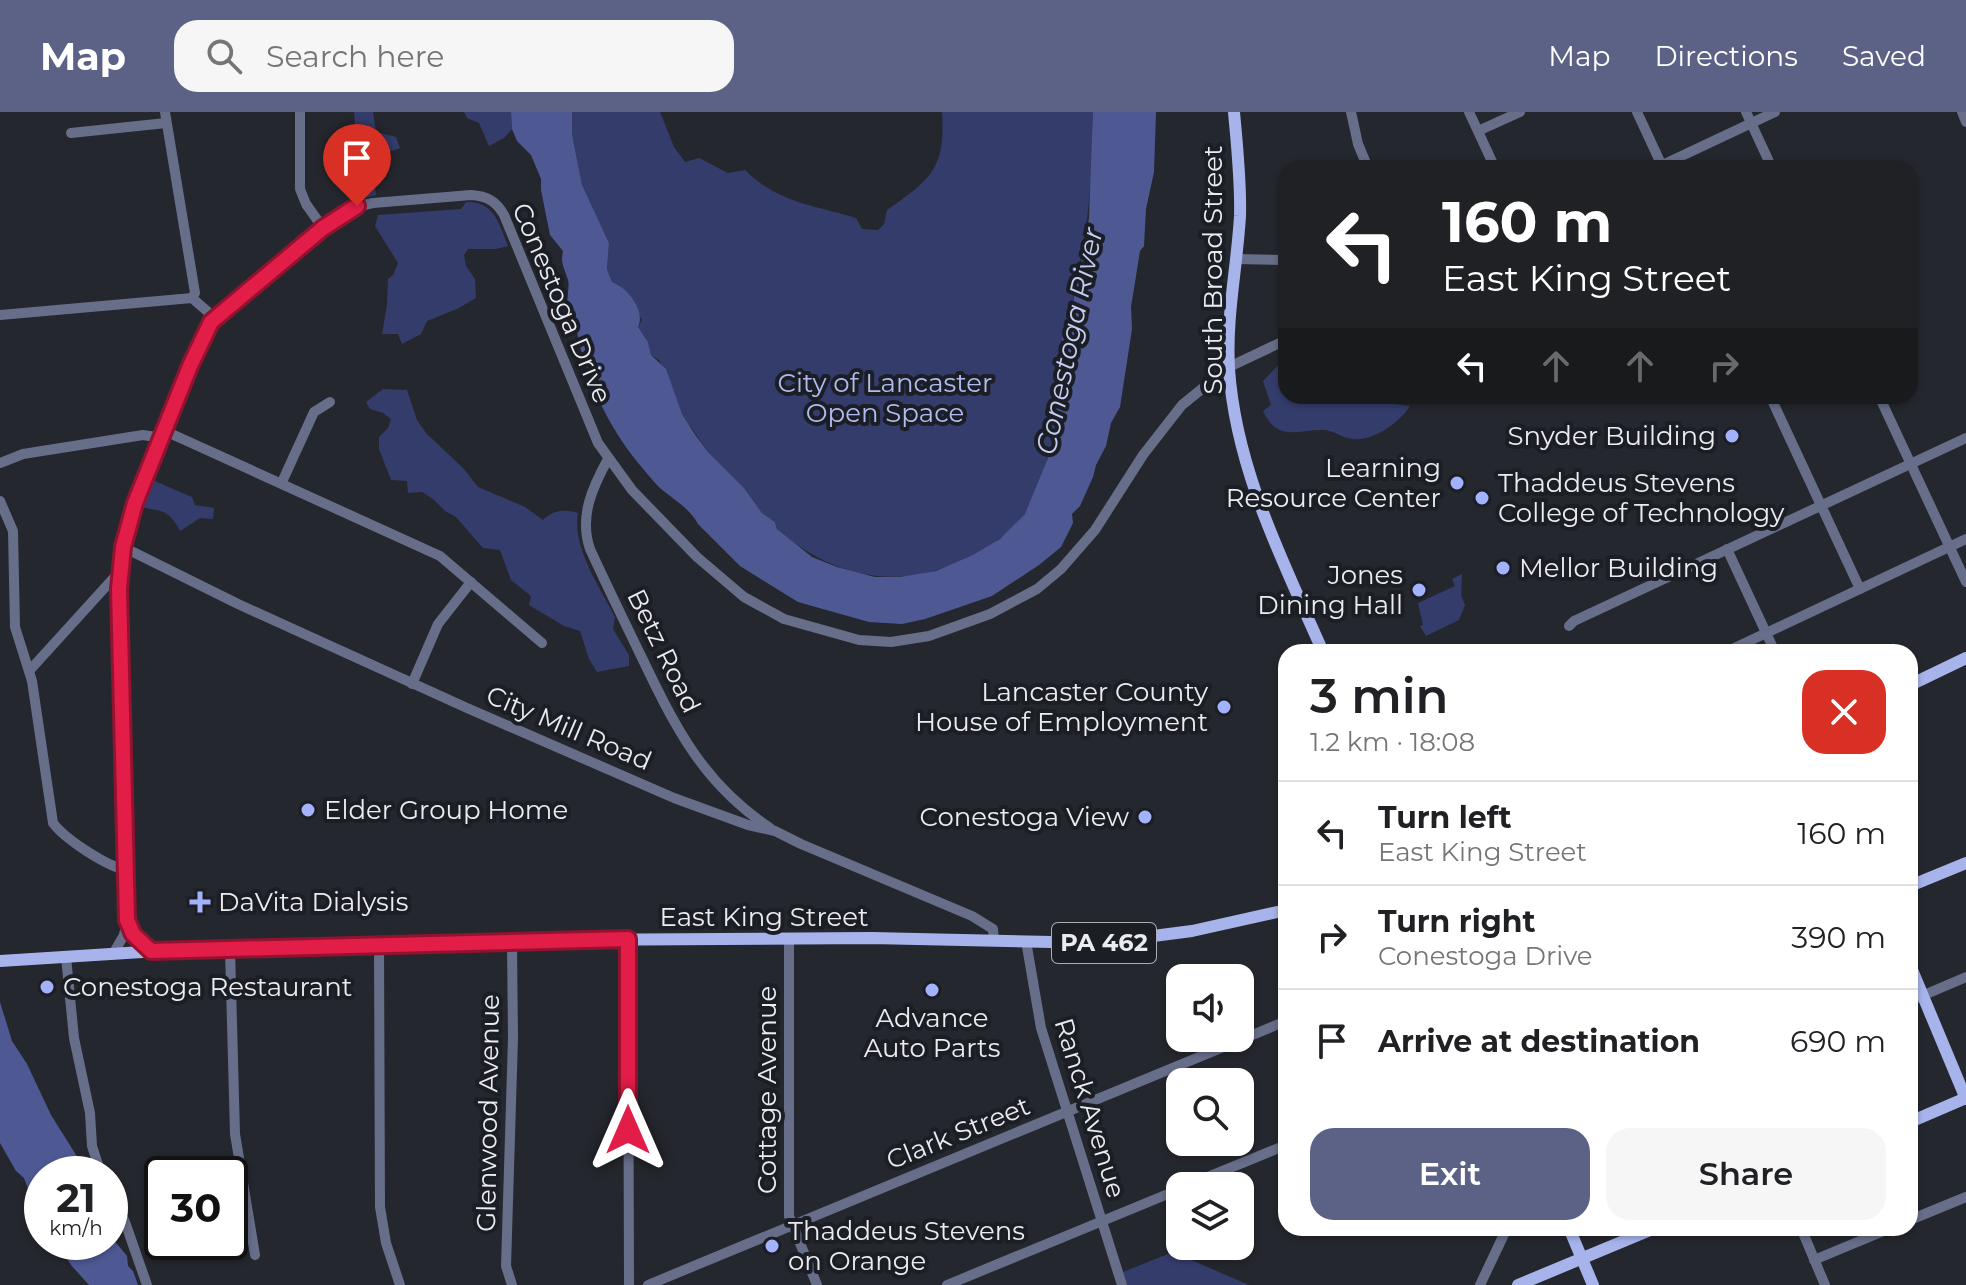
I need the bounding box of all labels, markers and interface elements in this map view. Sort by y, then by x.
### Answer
search box [174,20,734,92]
text: Map [40,33,126,80]
icon: search [202,34,246,78]
text: Search here [266,38,444,75]
text: Map [1548,39,1610,73]
text: Directions [1654,39,1798,73]
text: Saved [1842,39,1926,73]
pin [323,124,391,206]
icon: arrive [335,136,379,180]
street label: South Broad Street [1197,145,1229,395]
text: 160 m [1442,188,1612,256]
icon: left [1310,192,1414,296]
street label: Conestoga Drive [505,198,619,408]
water label: Conestoga River [1028,224,1110,458]
text: East King Street [1442,256,1731,300]
icon: left [1450,344,1494,388]
icon: ahead [1534,344,1578,388]
icon: ahead [1618,344,1662,388]
icon: right [1702,344,1746,388]
park label: City of Lancaster Open Space [778,367,992,429]
place label: Snyder Building [1508,420,1716,452]
marker: Snyder Building [1723,427,1741,445]
place label: Learning Resource Center [1226,452,1441,514]
place label: Thaddeus Stevens College of Technology [1498,467,1785,529]
marker: Learning Resource Center [1448,474,1466,492]
marker: Thaddeus Stevens College of Technology [1473,489,1491,507]
place label: Mellor Building [1519,552,1718,584]
place label: Jones Dining Hall [1257,559,1403,621]
marker: Mellor Building [1494,559,1512,577]
marker: Jones Dining Hall [1410,581,1428,599]
street label: Betz Road [620,584,708,718]
text: 3 min [1310,667,1448,725]
button: close [1802,670,1886,754]
place label: Lancaster County House of Employment [915,676,1209,738]
street label: City Mill Road [482,679,656,777]
marker: Lancaster County House of Employment [1215,698,1233,716]
text: 1.2 km · 18:08 [1310,726,1475,758]
place label: Elder Group Home [324,794,568,826]
text: Turn left [1378,799,1511,836]
marker: Elder Group Home [299,801,317,819]
place label: Conestoga View [920,801,1129,833]
marker: Conestoga View [1136,808,1154,826]
icon: left [1310,811,1354,855]
text: 160 m [1797,815,1886,852]
text: East King Street [1378,836,1587,868]
place label: DaVita Dialysis [218,886,408,918]
marker: DaVita Dialysis [189,891,211,913]
street label: East King Street [660,901,868,933]
text: Turn right [1378,903,1535,940]
icon: right [1310,915,1354,959]
text: 390 m [1791,919,1886,956]
road number: PA 462 [1052,923,1156,963]
text: Conestoga Drive [1378,940,1593,972]
map controls [1166,964,1254,1260]
button: sound [1166,964,1254,1052]
place label: Conestoga Restaurant [63,971,352,1003]
marker: Conestoga Restaurant [38,978,56,996]
marker: Advance Auto Parts [923,981,941,999]
street label: Cottage Avenue [751,986,783,1194]
street label: Glenwood Avenue [470,994,506,1232]
place label: Advance Auto Parts [864,1002,1000,1064]
street label: Ranck Avenue [1047,1014,1133,1202]
icon: arrive [1310,1019,1354,1063]
text: Arrive at destination [1378,1023,1700,1060]
text: 690 m [1790,1023,1886,1060]
button: search [1166,1068,1254,1156]
position arrow [586,1088,670,1172]
street label: Clark Street [882,1090,1034,1176]
button: Exit [1310,1128,1590,1220]
button: Share [1606,1128,1886,1220]
speed limit sign: 30 [144,1156,248,1260]
button: layers [1166,1172,1254,1260]
text: 21 [56,1173,96,1222]
place label: Thaddeus Stevens on Orange [788,1215,1025,1277]
text: km/h [49,1216,103,1240]
marker: Thaddeus Stevens on Orange [763,1237,781,1255]

